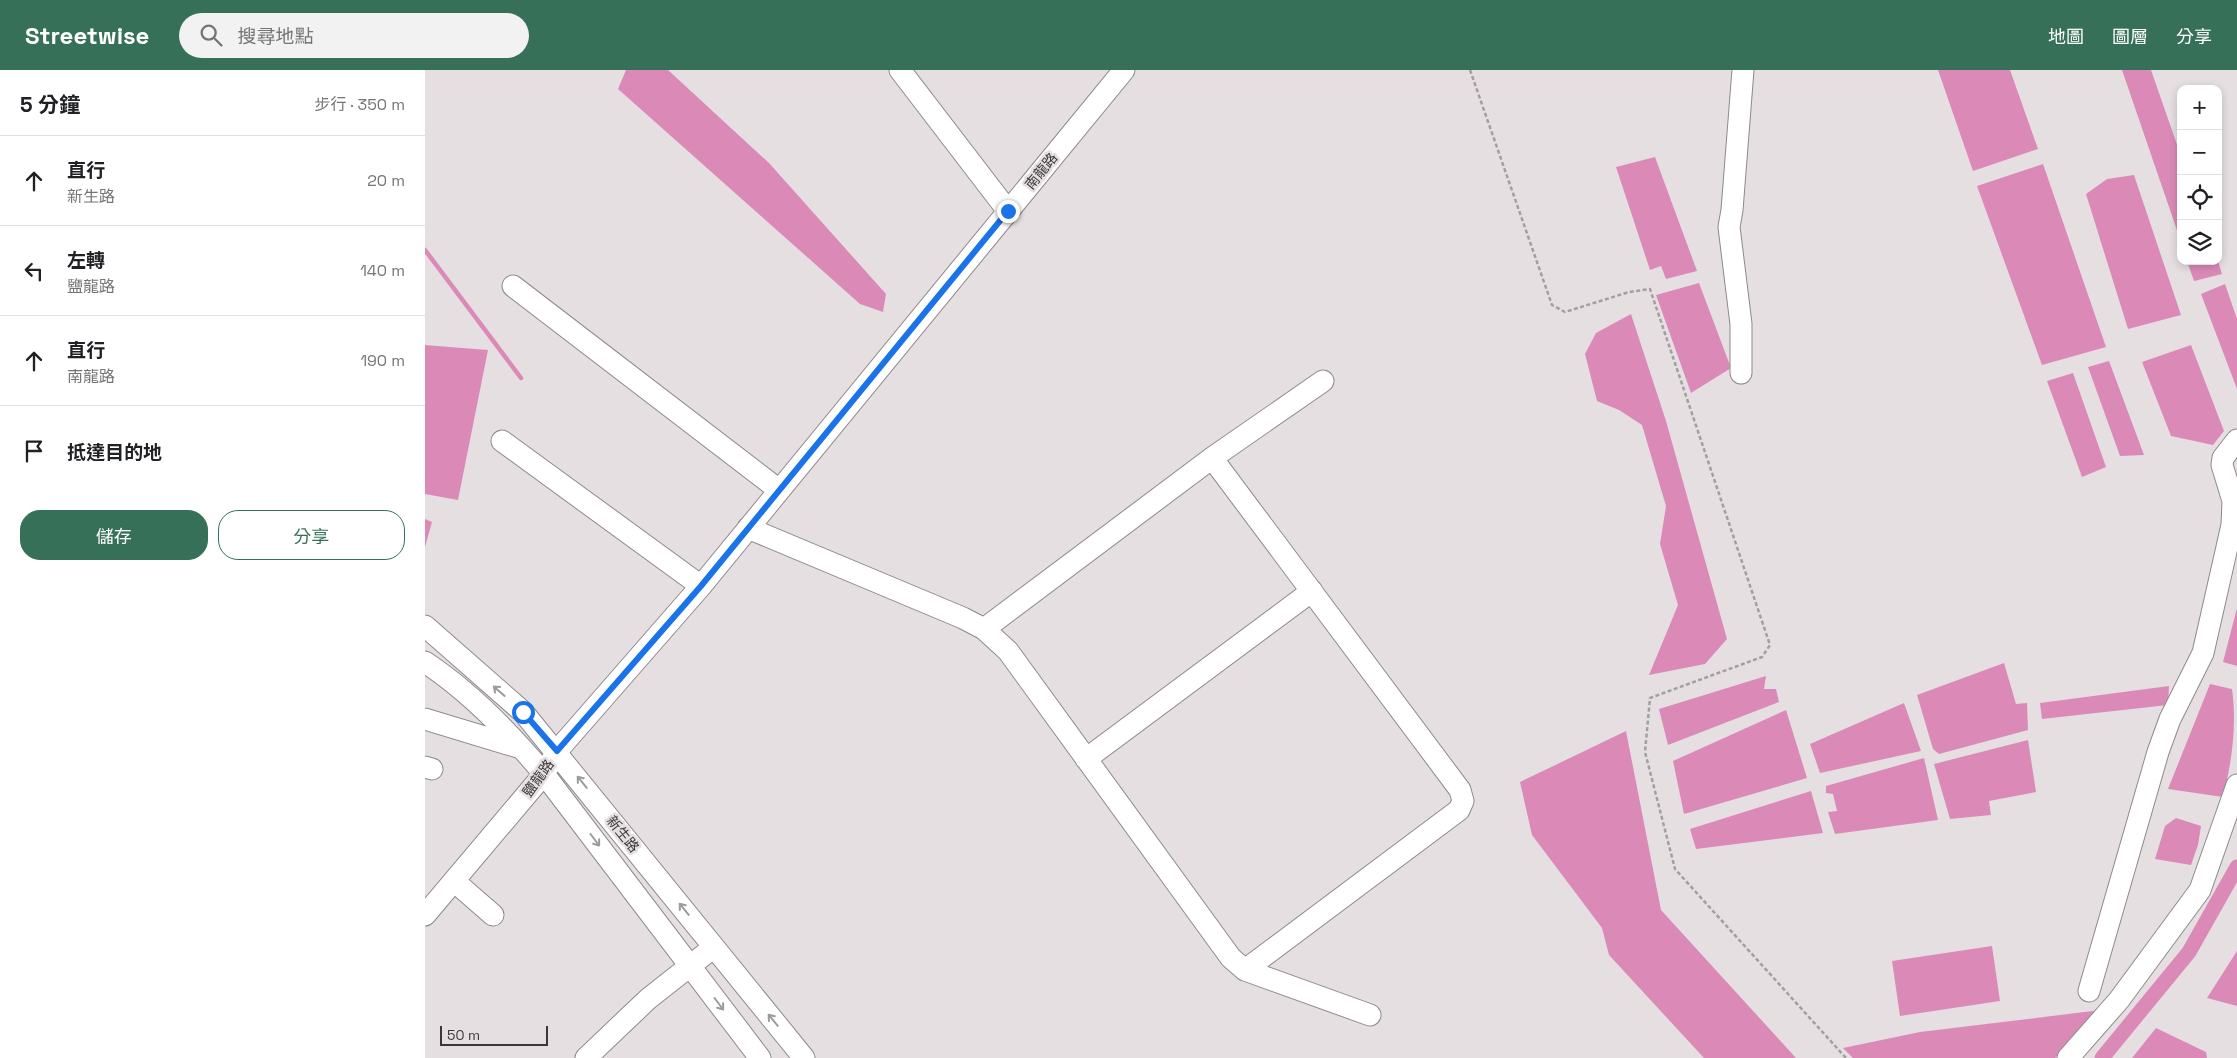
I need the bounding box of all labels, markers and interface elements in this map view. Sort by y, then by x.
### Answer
search box [179,13,529,58]
text: Streetwise [25,20,149,51]
icon: search [197,21,225,49]
text: 搜尋地點 [237,24,313,49]
text: 地圖 [2048,25,2084,48]
text: 圖層 [2112,25,2148,48]
text: 分享 [2176,25,2212,48]
map controls [2177,85,2222,265]
button: + [2177,85,2222,130]
text: 5 分鐘 [20,91,80,118]
text: 步行 · 350 m [314,94,405,115]
button: − [2177,130,2222,175]
street label: 南龍路 [1021,149,1061,193]
text: 直行 [67,158,105,183]
icon: ahead [20,167,48,195]
text: 20 m [367,170,405,191]
button: locate [2177,175,2222,220]
text: 新生路 [67,186,115,207]
route end [997,200,1020,223]
button: layers [2177,220,2222,265]
text: 左轉 [67,248,105,273]
icon: left [20,257,48,285]
text: 140 m [360,260,405,281]
text: 鹽龍路 [67,276,115,297]
text: 直行 [67,338,105,363]
icon: ahead [20,347,48,375]
text: 190 m [360,350,405,371]
text: 南龍路 [67,366,115,387]
icon: arrive [20,437,48,465]
text: 抵達目的地 [67,440,162,465]
button: 儲存 [20,510,208,560]
button: 分享 [218,510,405,560]
one-way arrow [493,685,506,697]
route start [512,701,535,724]
street label: 鹽龍路 [518,756,558,800]
one-way arrow [576,776,587,789]
street label: 新生路 [603,812,643,856]
one-way arrow [589,833,600,846]
one-way arrow [678,903,689,916]
one-way arrow [714,997,724,1011]
one-way arrow [768,1014,779,1027]
scale bar [440,1023,547,1046]
text: 50 m [447,1026,480,1044]

